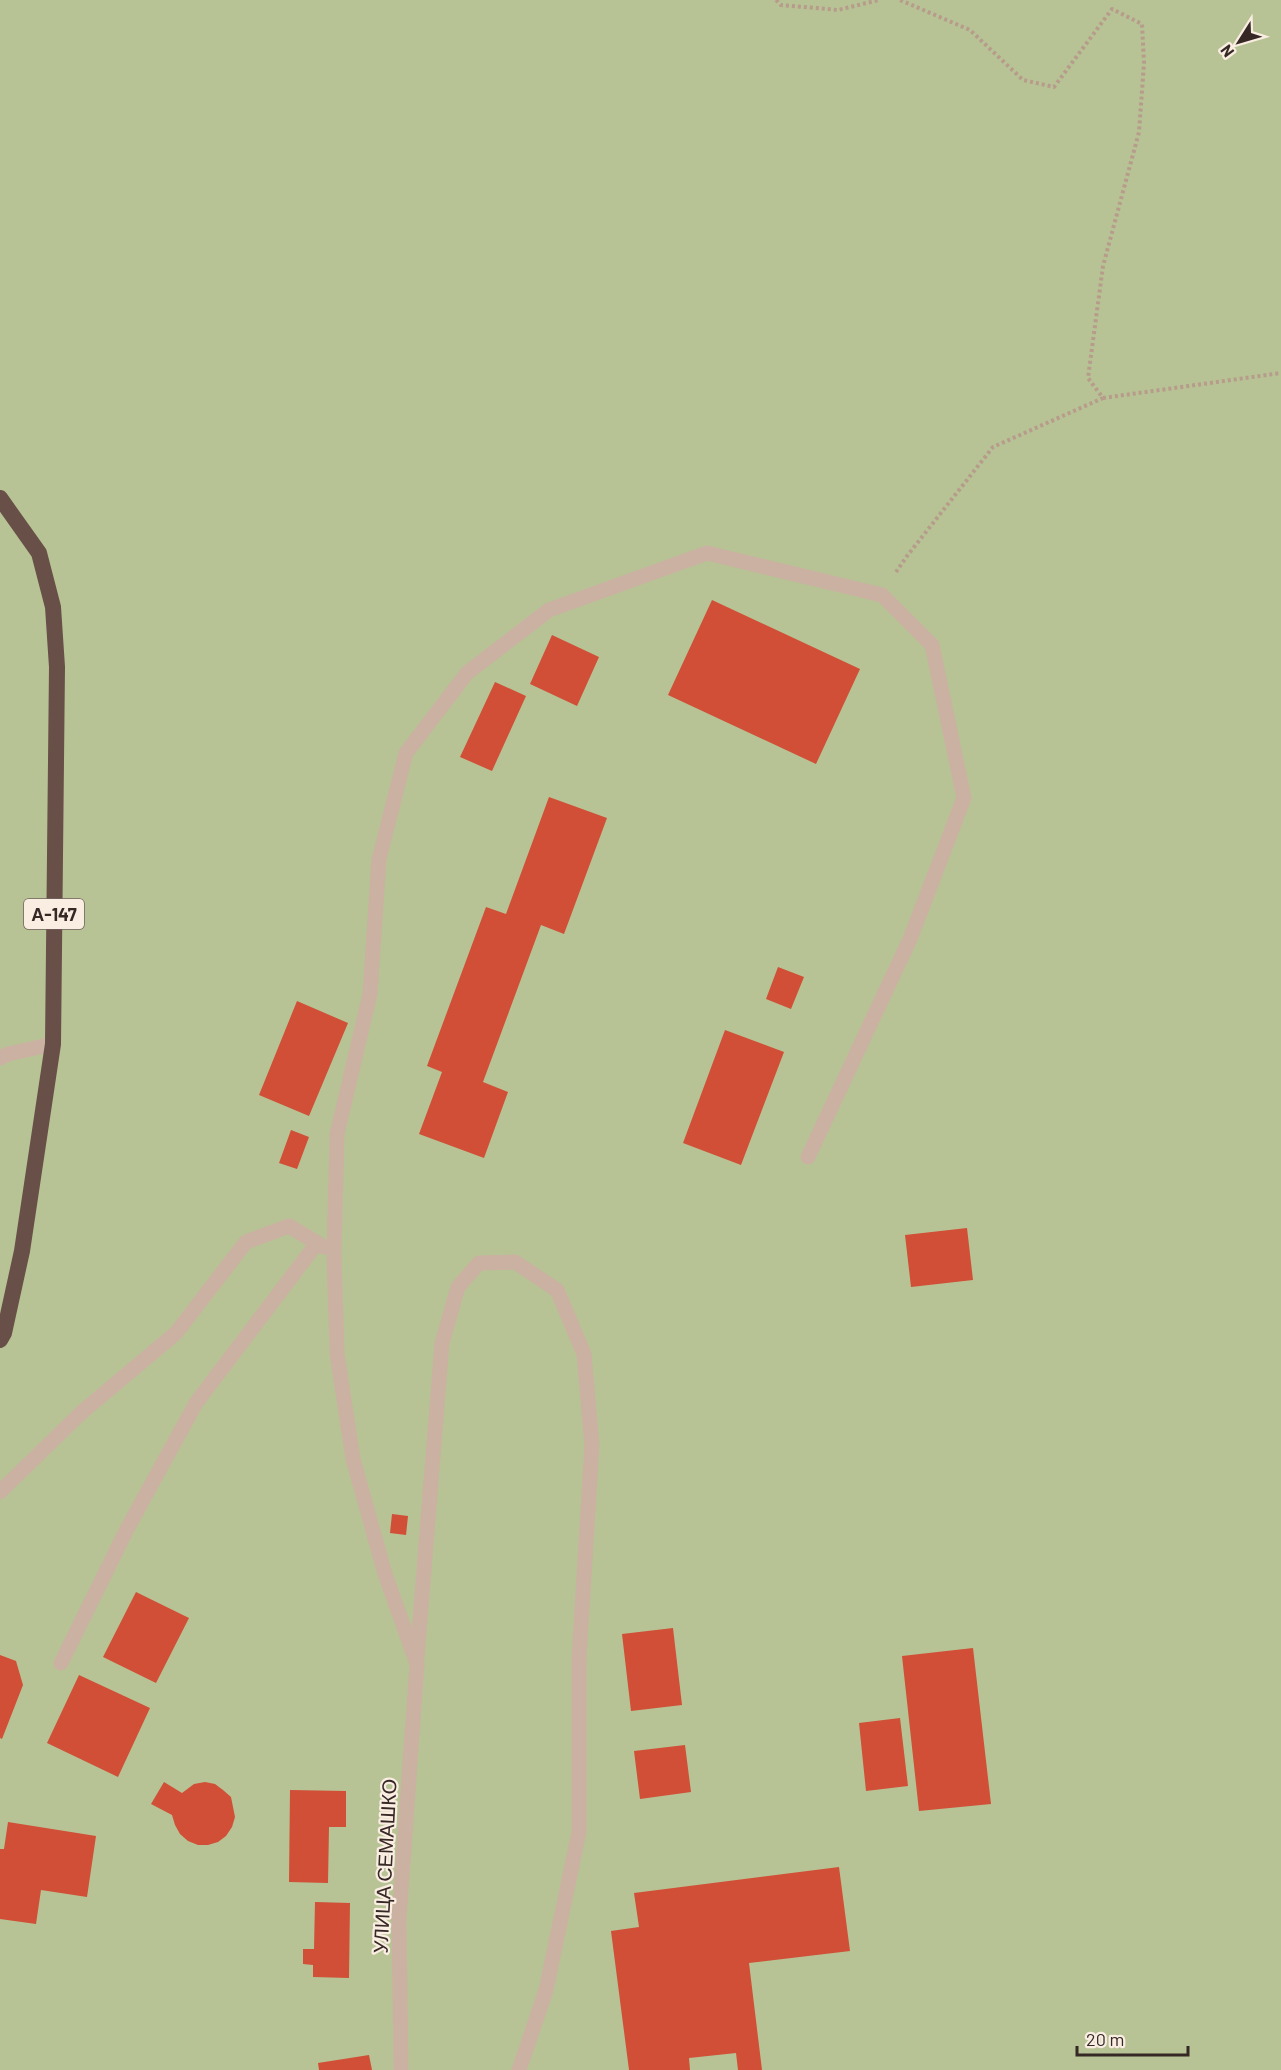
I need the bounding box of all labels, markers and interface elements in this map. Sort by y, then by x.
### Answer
north arrow [1209,12,1269,72]
text: N [1216,41,1237,61]
road number: А-147 [24,899,84,929]
street label: УЛИЦА СЕМАШКО [367,1778,401,1954]
scale bar [1077,2019,1188,2057]
text: 20 m [1086,2028,1124,2050]

